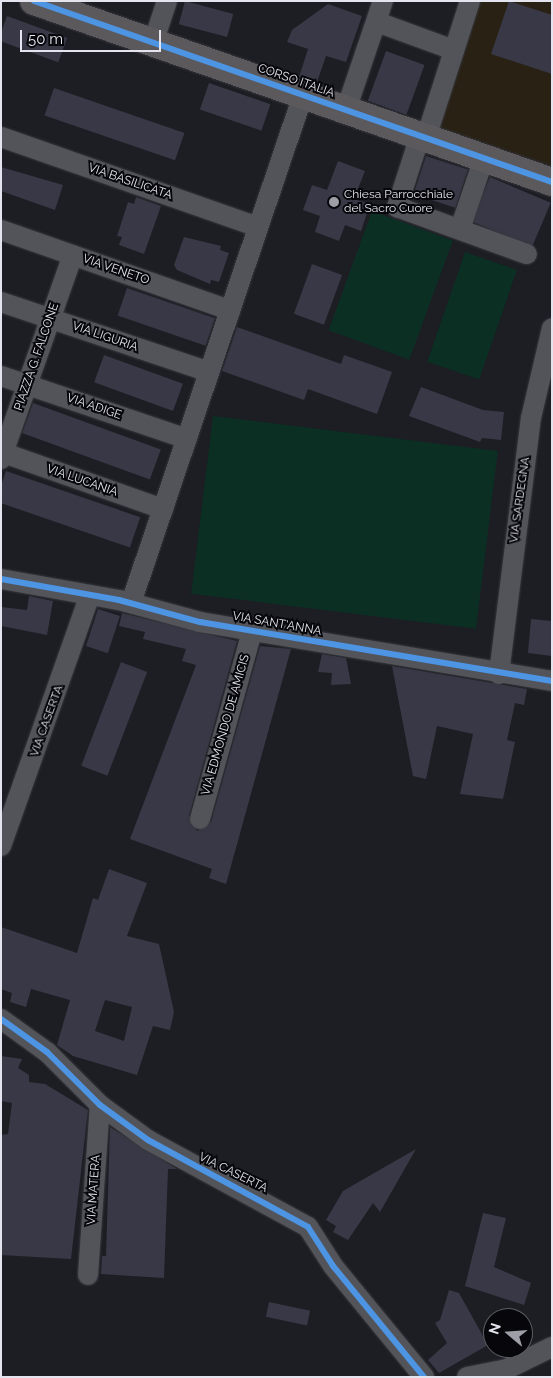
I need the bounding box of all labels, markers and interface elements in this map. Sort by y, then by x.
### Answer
scale bar [22,20,164,52]
text: 50 m [28,30,63,48]
street label: CORSO ITALIA [256,61,336,101]
street label: VIA BASILICATA [86,161,174,203]
place label: Chiesa Parrocchiale del Sacro Cuore [344,188,453,216]
marker: Chiesa Parrocchiale del Sacro Cuore [328,196,340,208]
street label: VIA VENETO [80,252,152,288]
street label: PIAZZA G. FALCONE [12,301,62,413]
street label: VIA LIGURIA [70,319,140,355]
street label: VIA ADIGE [64,391,124,423]
street label: VIA SARDEGNA [507,456,533,544]
street label: VIA LUCANIA [44,462,120,500]
street label: VIA SANT'ANNA [231,609,323,639]
street label: VIA EDMONDO DE AMICIS [199,653,253,797]
street label: VIA CASERTA [27,683,67,759]
street label: VIA CASERTA [196,1150,270,1196]
street label: VIA MATERA [84,1154,104,1226]
north arrow [483,1308,533,1358]
text: N [485,1321,504,1336]

